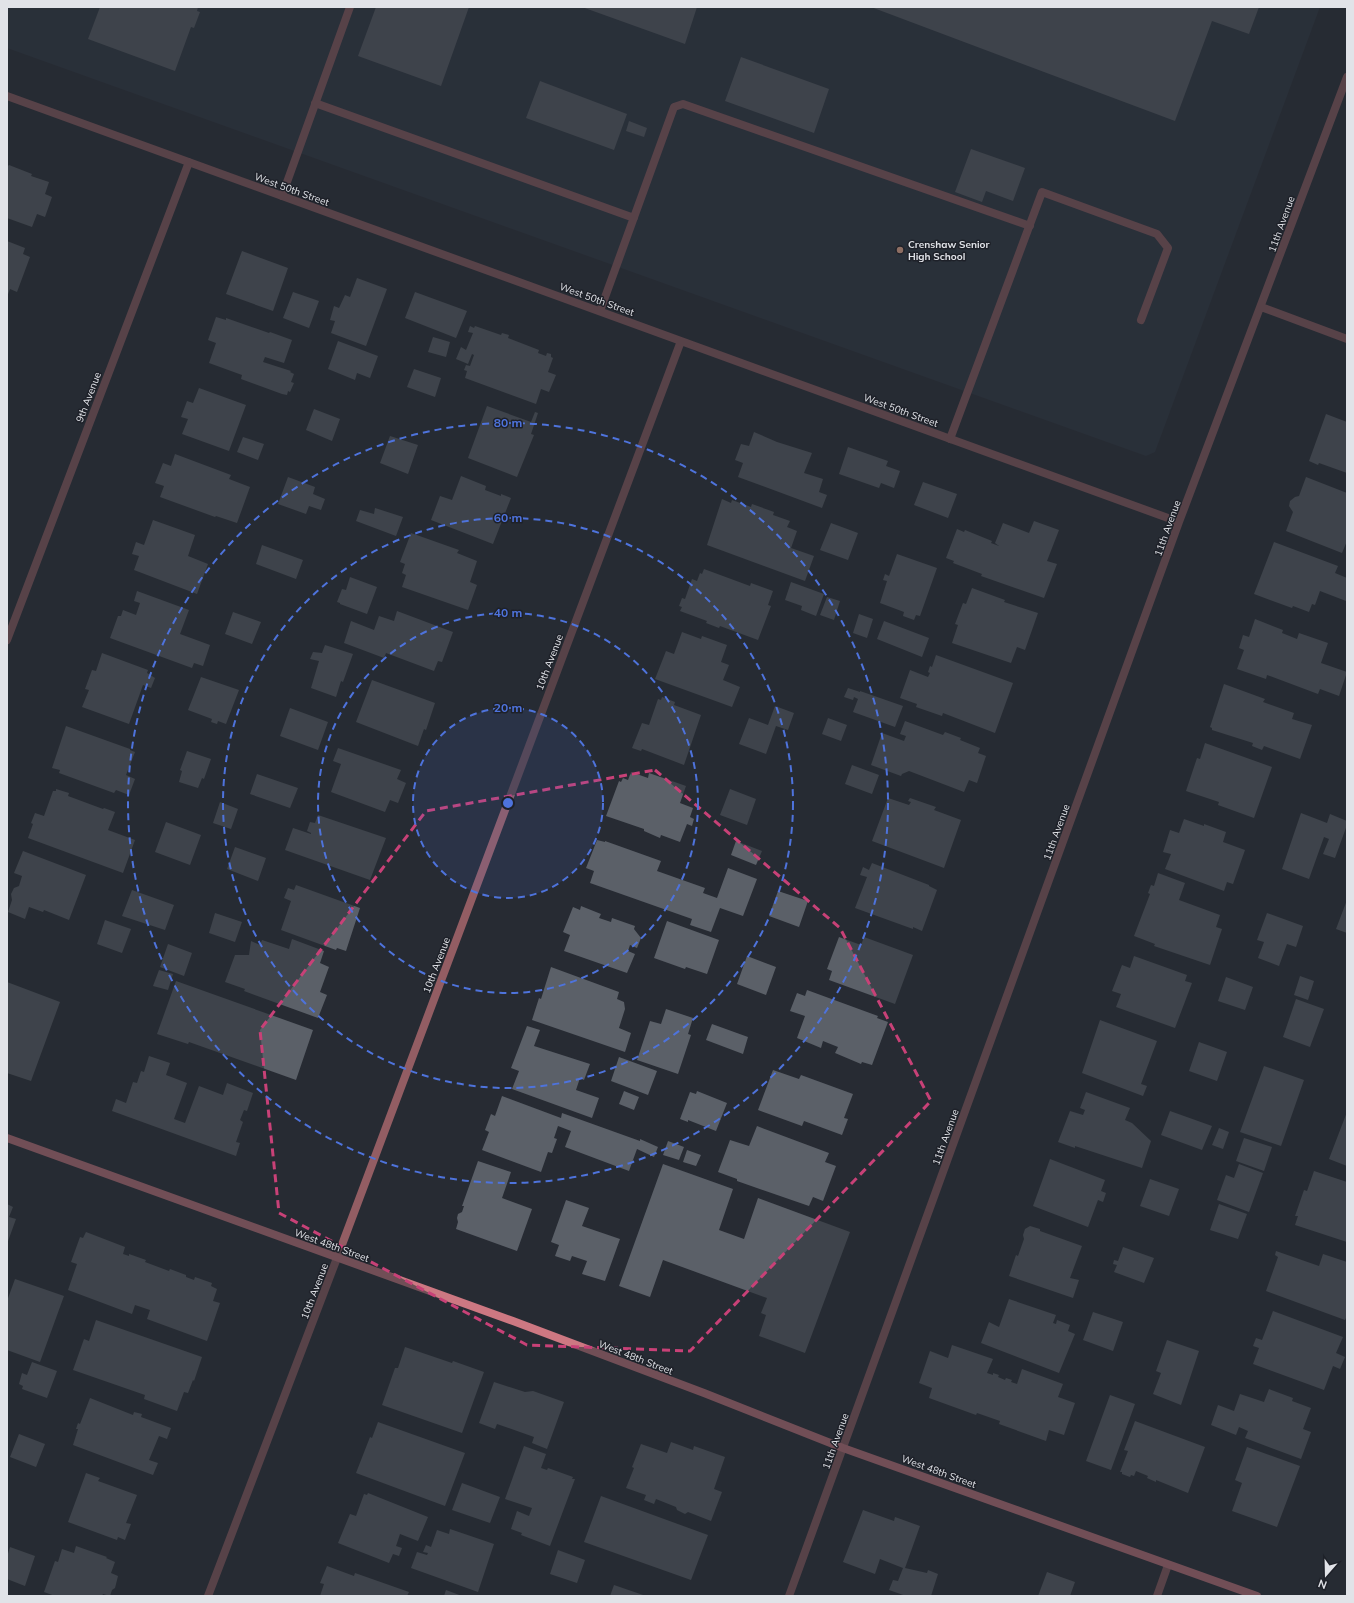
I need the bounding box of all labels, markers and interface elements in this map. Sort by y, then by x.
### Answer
street label: West 50th Street [253,170,331,209]
street label: 11th Avenue [1265,194,1298,254]
place label: Crenshaw Senior High School [908,238,989,263]
marker: Crenshaw Senior High School [895,245,905,255]
street label: West 50th Street [558,280,636,319]
street label: 9th Avenue [73,370,104,424]
street label: West 50th Street [862,391,940,430]
text: 80 m [494,415,522,430]
street label: 11th Avenue [1151,498,1184,558]
text: 60 m [494,510,522,525]
text: 40 m [494,605,522,620]
street label: 10th Avenue [533,632,566,692]
text: 20 m [494,700,522,715]
centre of rings [501,796,515,810]
street label: 11th Avenue [1040,802,1073,862]
street label: 10th Avenue [420,935,453,995]
street label: 11th Avenue [929,1107,962,1167]
street label: West 48th Street [293,1226,371,1265]
street label: 10th Avenue [298,1261,331,1321]
street label: West 48th Street [597,1337,675,1378]
street label: 11th Avenue [819,1411,852,1471]
street label: West 48th Street [900,1452,978,1491]
north arrow [1306,1555,1346,1595]
text: N [1316,1576,1329,1592]

